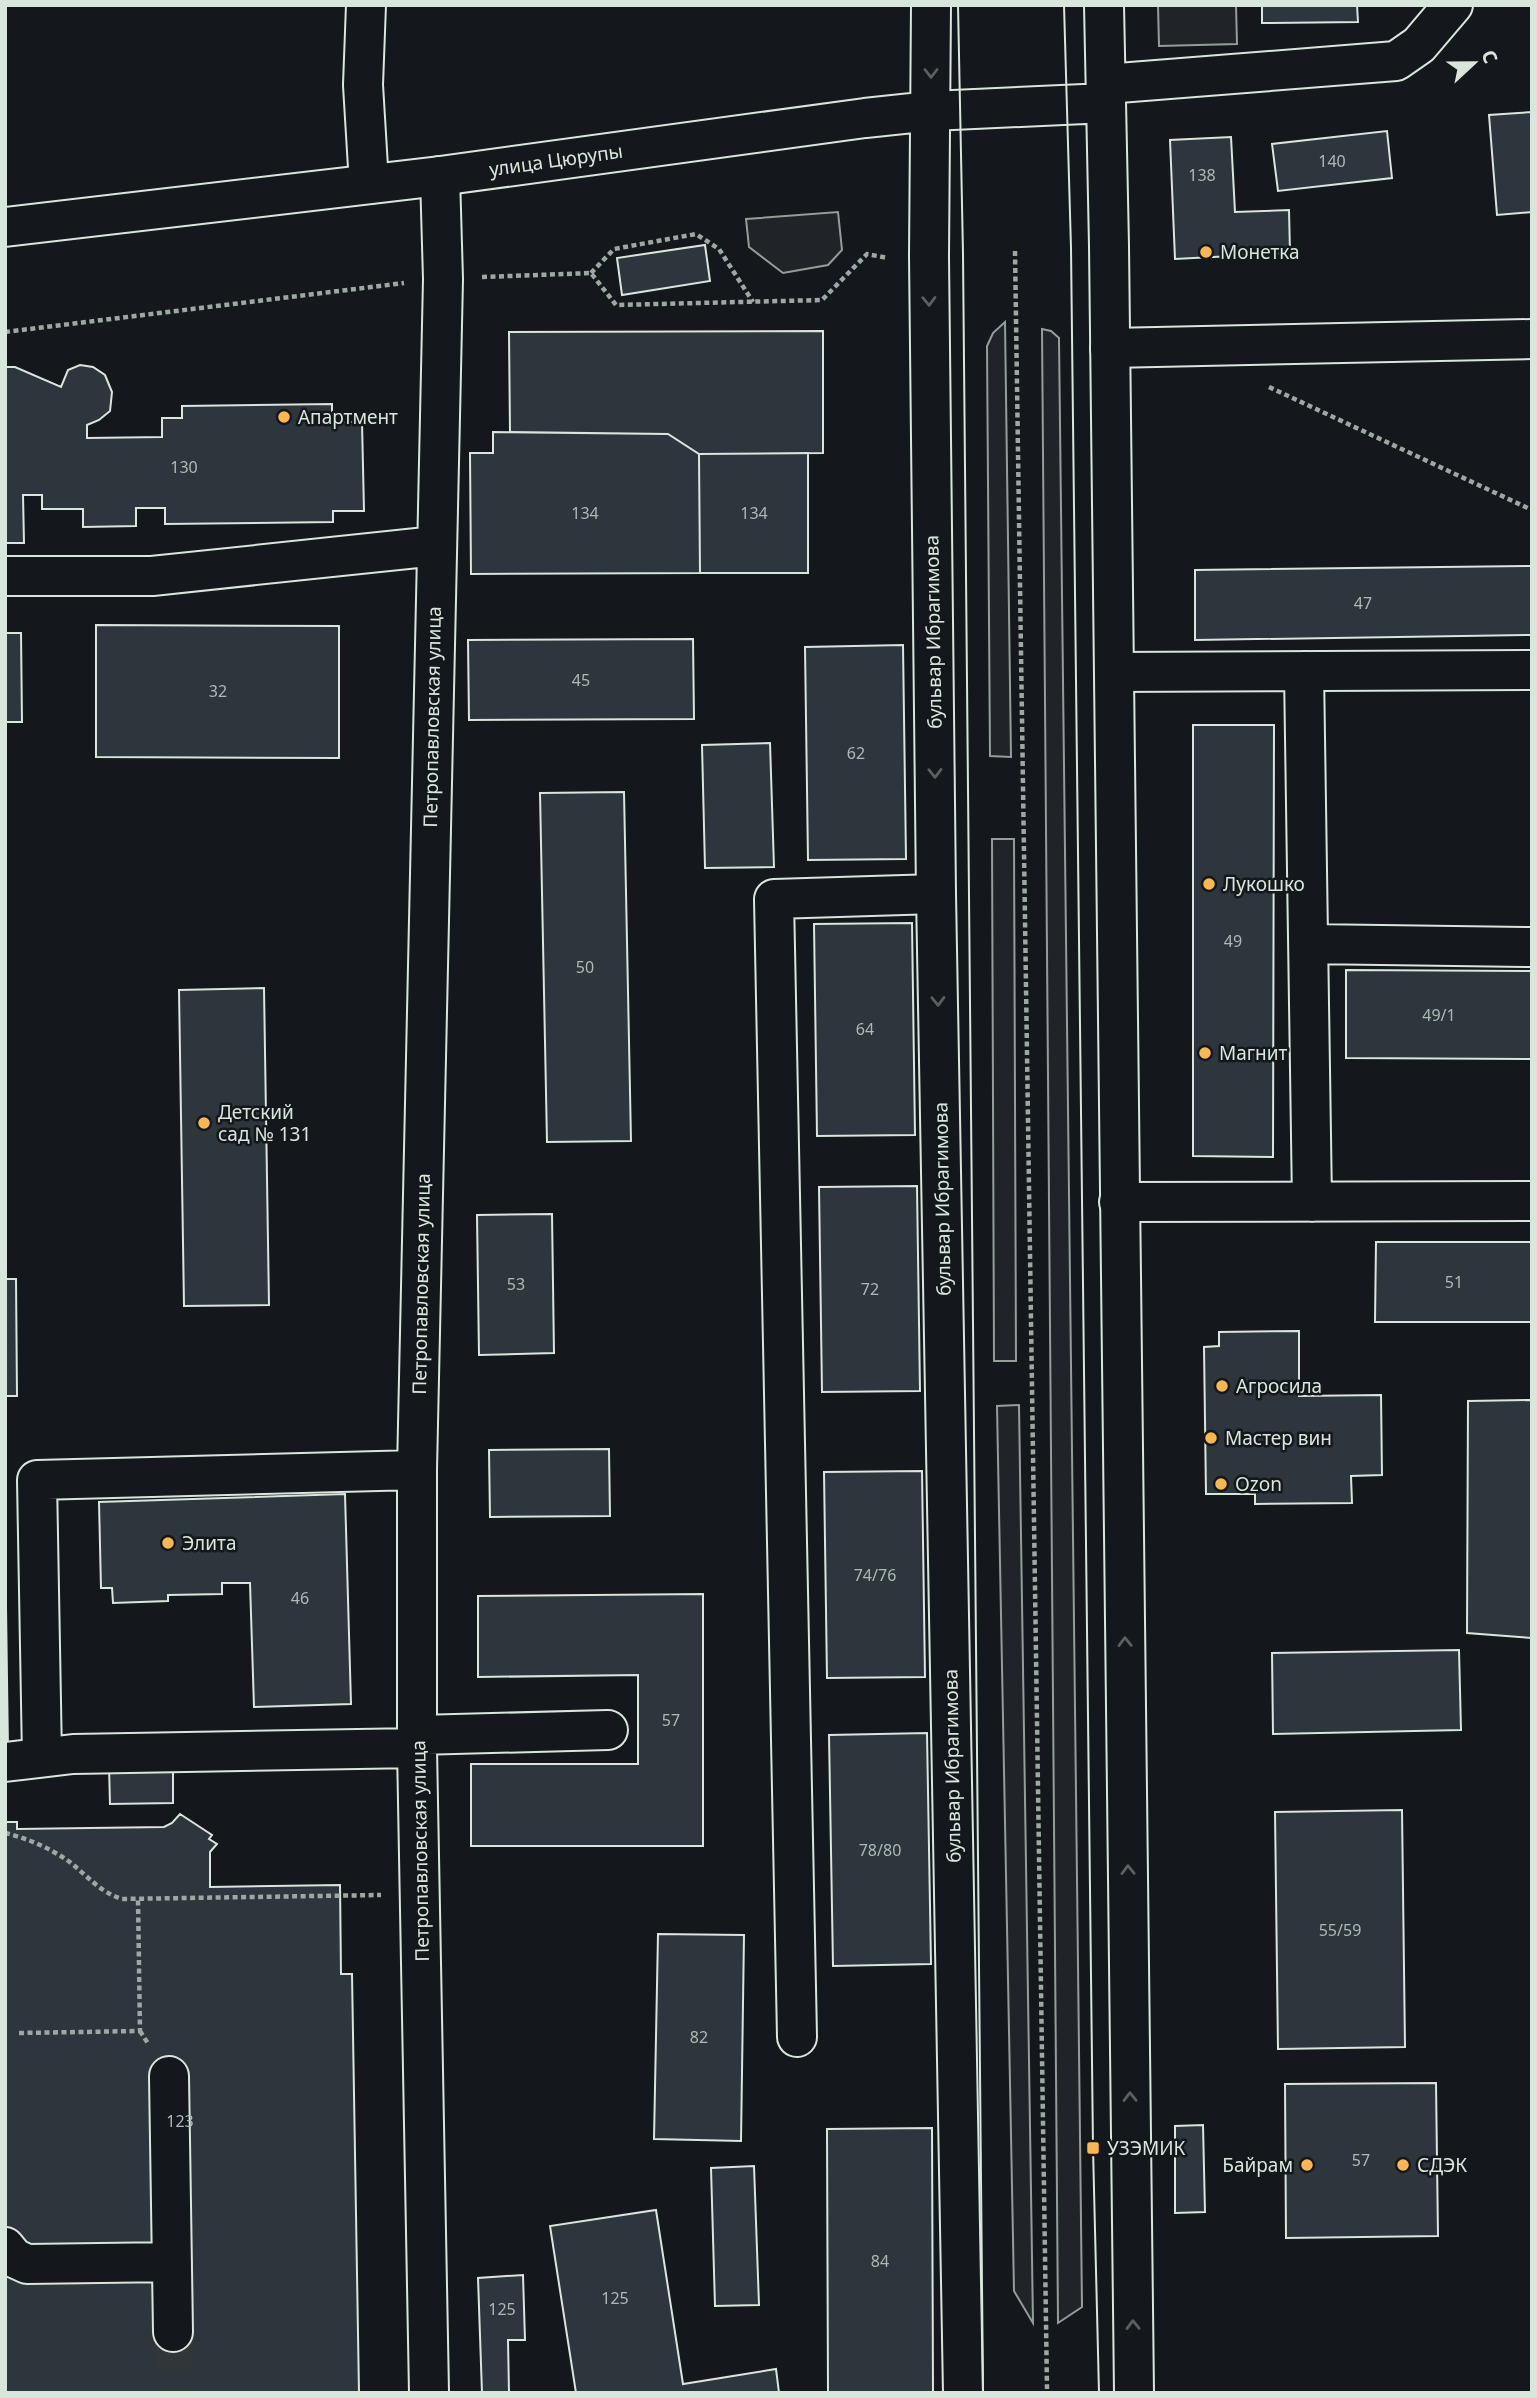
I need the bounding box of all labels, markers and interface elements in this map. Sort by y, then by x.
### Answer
north arrow [1439,28,1509,98]
text: С [1475,46,1504,67]
one-way arrow [923,69,939,79]
street label: улица Цюрупы [488,138,624,182]
house number: 140 [1318,150,1346,172]
house number: 138 [1188,164,1216,186]
place label: Монетка [1220,239,1300,265]
marker: Монетка [1198,244,1214,260]
one-way arrow [921,296,937,307]
place label: Апартмент [298,404,398,430]
marker: Апартмент [276,409,292,425]
house number: 130 [170,456,198,478]
house number: 134 [571,502,599,524]
house number: 134 [740,502,768,524]
street label: бульвар Ибрагимова [918,535,948,729]
house number: 47 [1354,592,1372,614]
street label: Петропавловская улица [417,606,447,828]
house number: 45 [572,669,590,691]
house number: 32 [209,680,227,702]
house number: 62 [847,742,865,764]
one-way arrow [927,769,943,779]
place label: Лукошко [1223,871,1305,897]
marker: Лукошко [1201,876,1217,892]
house number: 49 [1224,930,1242,952]
house number: 50 [576,956,594,978]
one-way arrow [930,996,946,1007]
house number: 49/1 [1422,1004,1456,1026]
house number: 64 [856,1018,874,1040]
place label: Магнит [1219,1040,1288,1066]
marker: Магнит [1197,1045,1213,1061]
place label: Детский сад № 131 [218,1099,311,1147]
street label: бульвар Ибрагимова [927,1102,957,1296]
marker: Детский сад № 131 [196,1115,212,1131]
street label: Петропавловская улица [406,1173,436,1395]
house number: 51 [1445,1271,1463,1293]
house number: 53 [507,1273,525,1295]
house number: 72 [861,1278,879,1300]
place label: Агросила [1236,1373,1322,1399]
marker: Агросила [1214,1378,1230,1394]
place label: Мастер вин [1225,1425,1332,1451]
marker: Мастер вин [1203,1430,1219,1446]
place label: Ozon [1235,1471,1282,1497]
marker: Ozon [1213,1476,1229,1492]
place label: Элита [182,1530,236,1556]
marker: Элита [160,1535,176,1551]
house number: 74/76 [854,1564,896,1586]
house number: 46 [291,1587,309,1609]
one-way arrow [1117,1636,1133,1647]
street label: бульвар Ибрагимова [937,1669,967,1863]
house number: 57 [662,1709,680,1731]
street label: Петропавловская улица [405,1740,435,1962]
house number: 78/80 [859,1839,901,1861]
one-way arrow [1120,1864,1135,1875]
house number: 55/59 [1319,1919,1361,1941]
house number: 82 [690,2026,708,2048]
one-way arrow [1123,2091,1138,2102]
house number: 123 [166,2110,194,2132]
place label: УЗЭМИК [1107,2135,1186,2161]
marker: УЗЭМИК [1085,2140,1101,2156]
house number: 57 [1352,2149,1370,2171]
place label: Байрам [1222,2152,1293,2178]
place label: СДЭК [1417,2152,1467,2178]
marker: Байрам [1299,2157,1315,2173]
marker: СДЭК [1395,2157,1411,2173]
house number: 84 [871,2250,889,2272]
house number: 125 [601,2287,629,2309]
house number: 125 [488,2298,516,2320]
one-way arrow [1125,2319,1141,2329]

